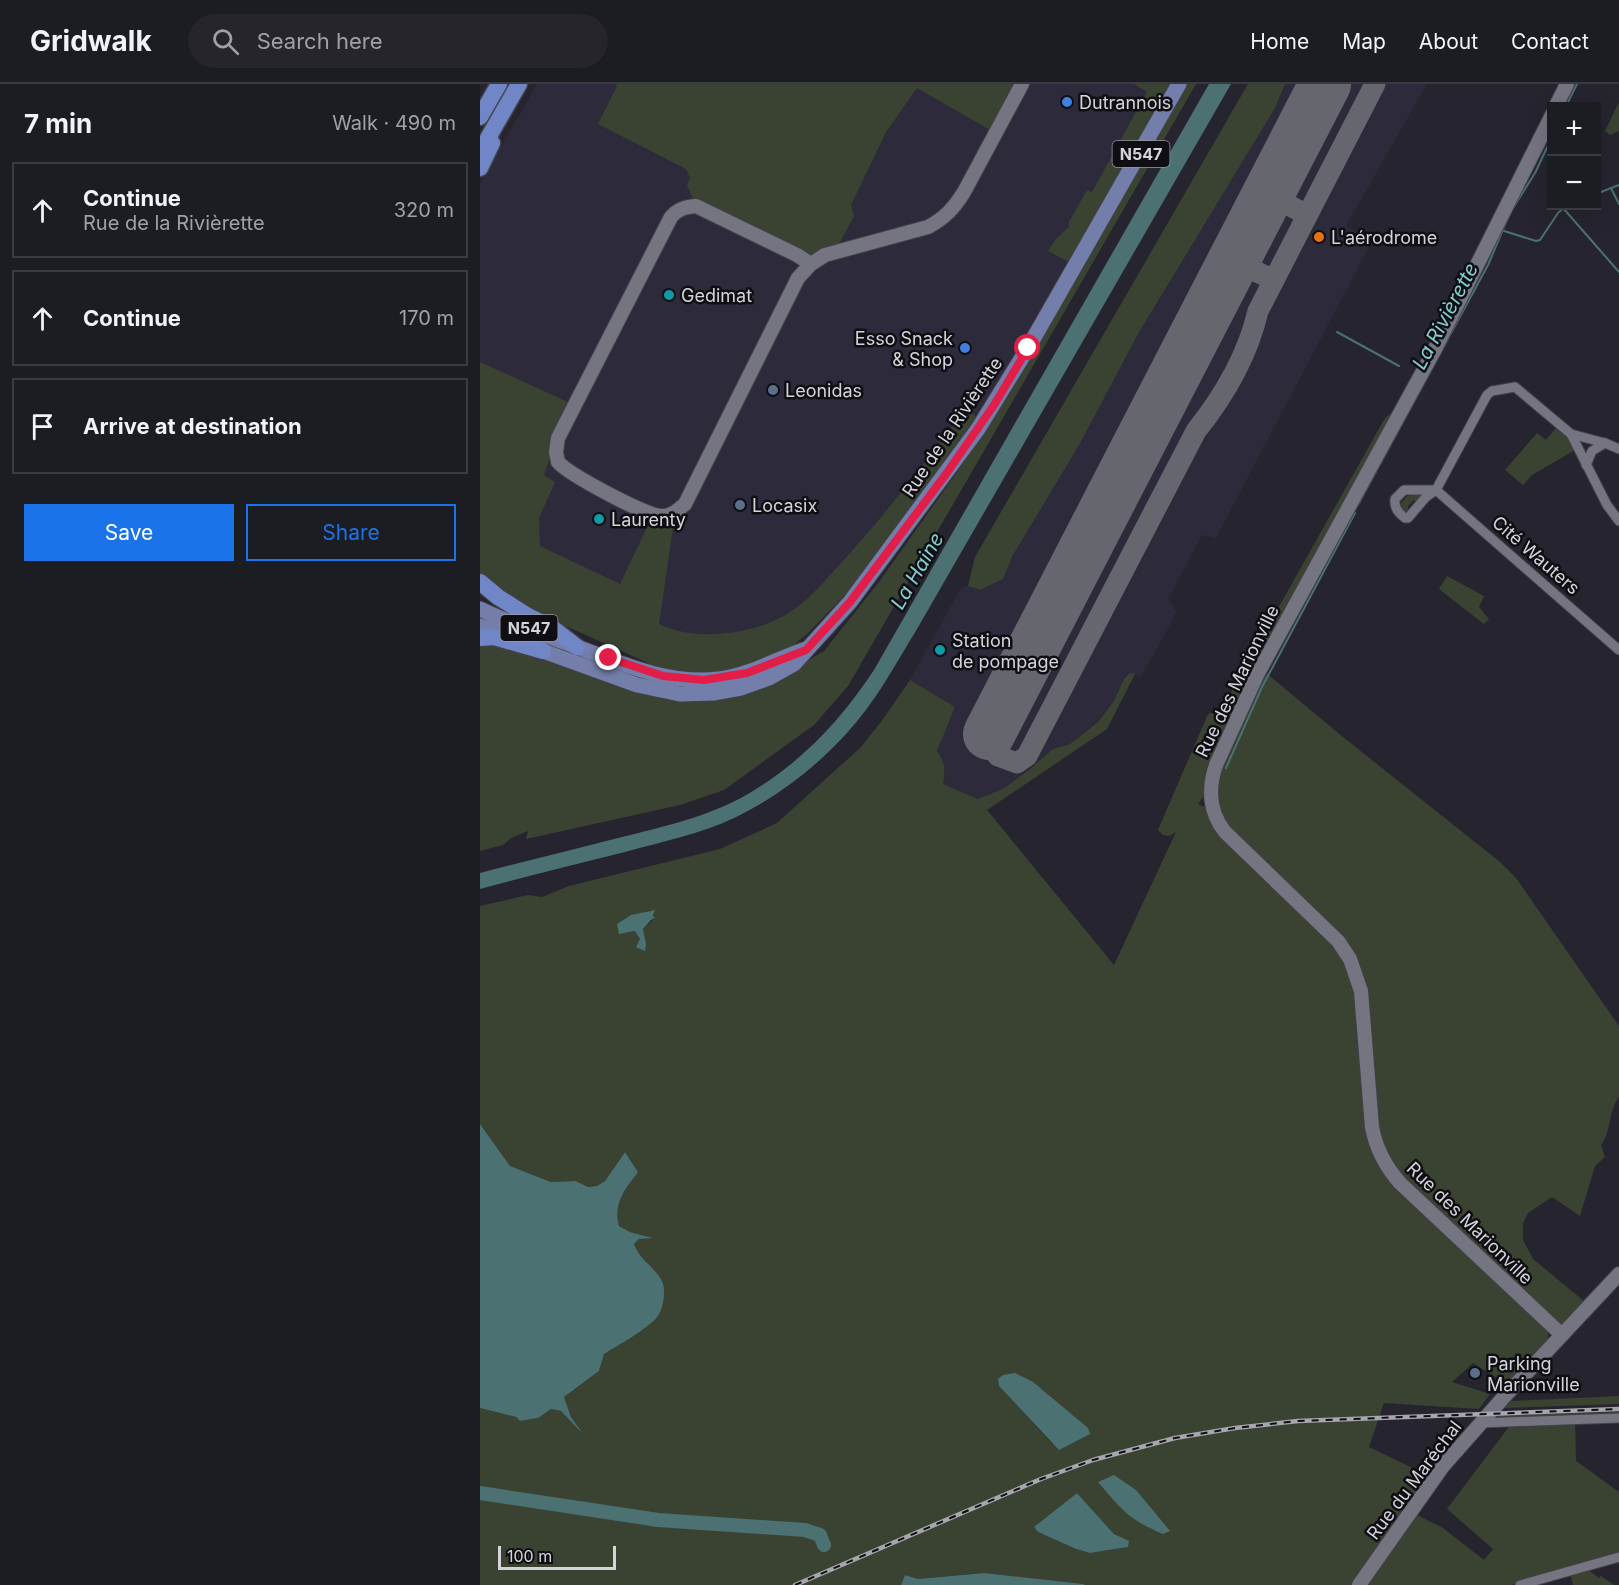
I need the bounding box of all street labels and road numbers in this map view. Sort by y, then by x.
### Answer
road number: N547 [1112,141,1170,167]
street label: Rue de la Rivièrette [898,353,1006,501]
street label: Cité Wauters [1488,511,1584,599]
street label: Rue des Marionville [1191,602,1283,760]
road number: N547 [500,615,558,641]
street label: Rue des Marionville [1403,1158,1537,1288]
street label: Rue du Maréchal [1363,1416,1465,1544]

